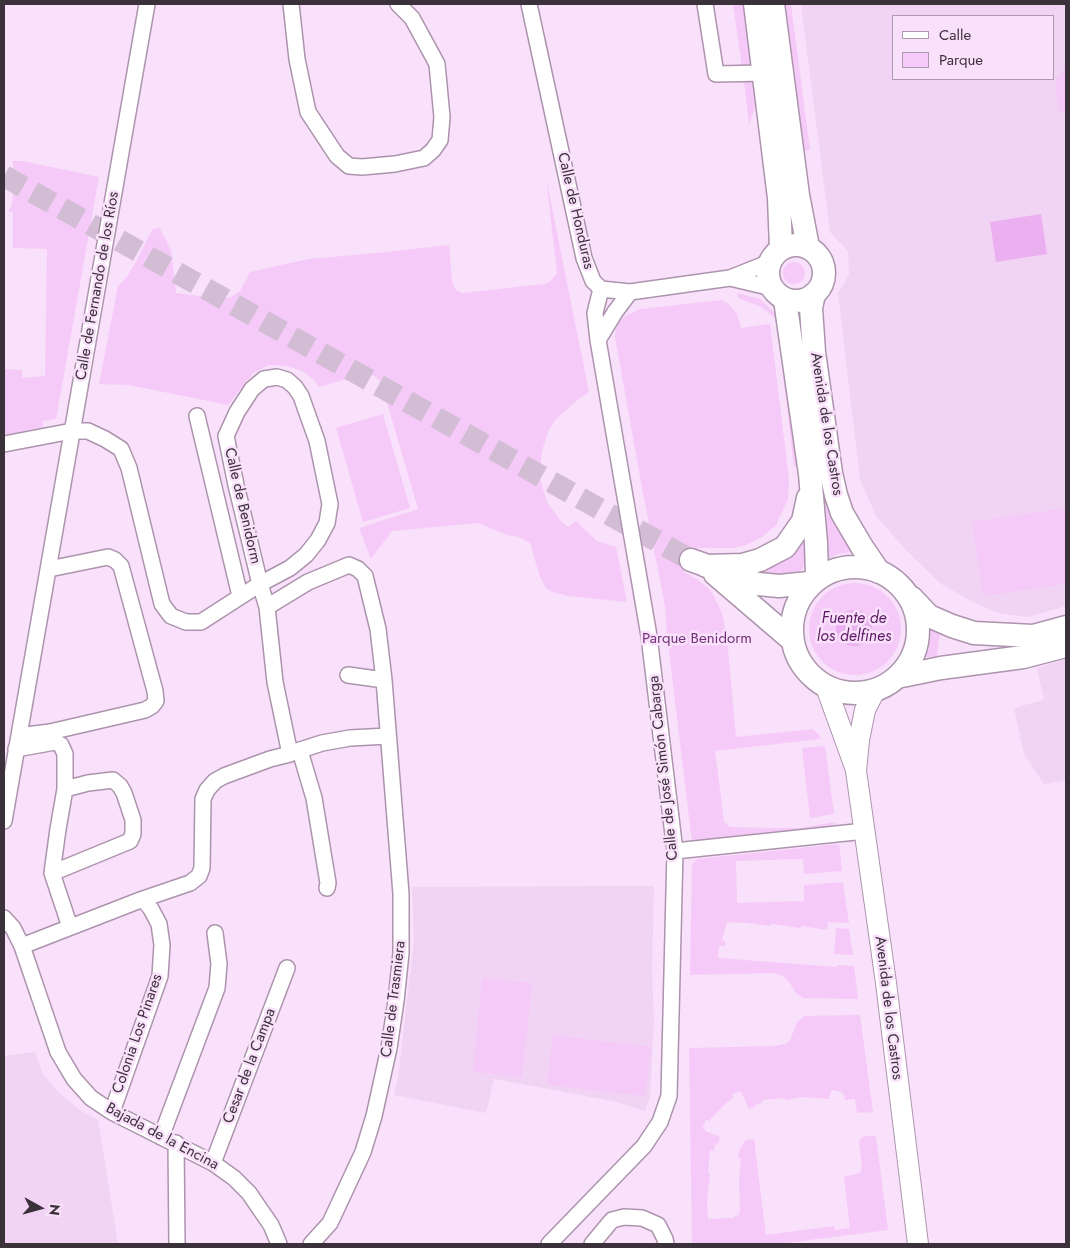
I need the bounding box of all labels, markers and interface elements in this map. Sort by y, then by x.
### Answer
legend [892,15,1055,80]
text: Calle [939,24,971,46]
text: Parque [939,49,983,71]
street label: Calle de Honduras [553,151,597,271]
street label: Calle de Fernando de los Ríos [73,190,123,382]
street label: Avenida de los Castros [806,351,846,497]
street label: Calle de Benidorm [220,446,264,566]
water label: Fuente de los delfines [817,609,891,647]
park label: Parque Benidorm [642,630,752,648]
street label: Calle de José Simón Cabarga [645,675,683,861]
street label: Avenida de los Castros [870,935,906,1081]
street label: Calle de Trasmiera [378,940,410,1058]
street label: Colonia Los Pinares [109,972,167,1096]
street label: Cesar de la Campa [220,1006,280,1126]
street label: Bajada de la Encina [103,1100,221,1174]
north arrow [15,1183,65,1233]
text: N [44,1203,65,1217]

